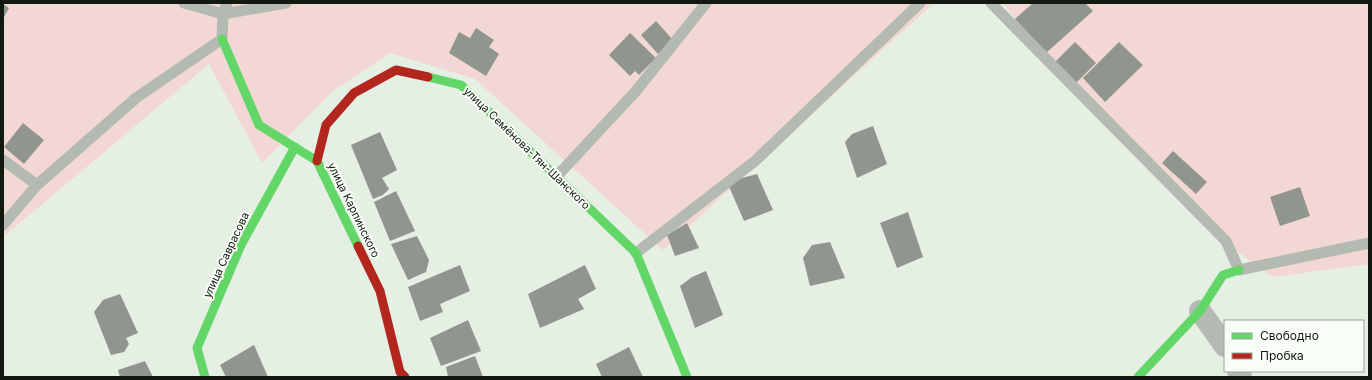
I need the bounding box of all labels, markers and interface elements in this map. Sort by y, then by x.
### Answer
street label: улица Семёнова-Тян-Шанского [461,84,593,212]
street label: улица Карпинского [325,160,383,260]
street label: улица Саврасова [200,210,252,300]
legend [1224,320,1364,372]
text: Свободно [1260,328,1319,343]
text: Пробка [1260,348,1304,363]

